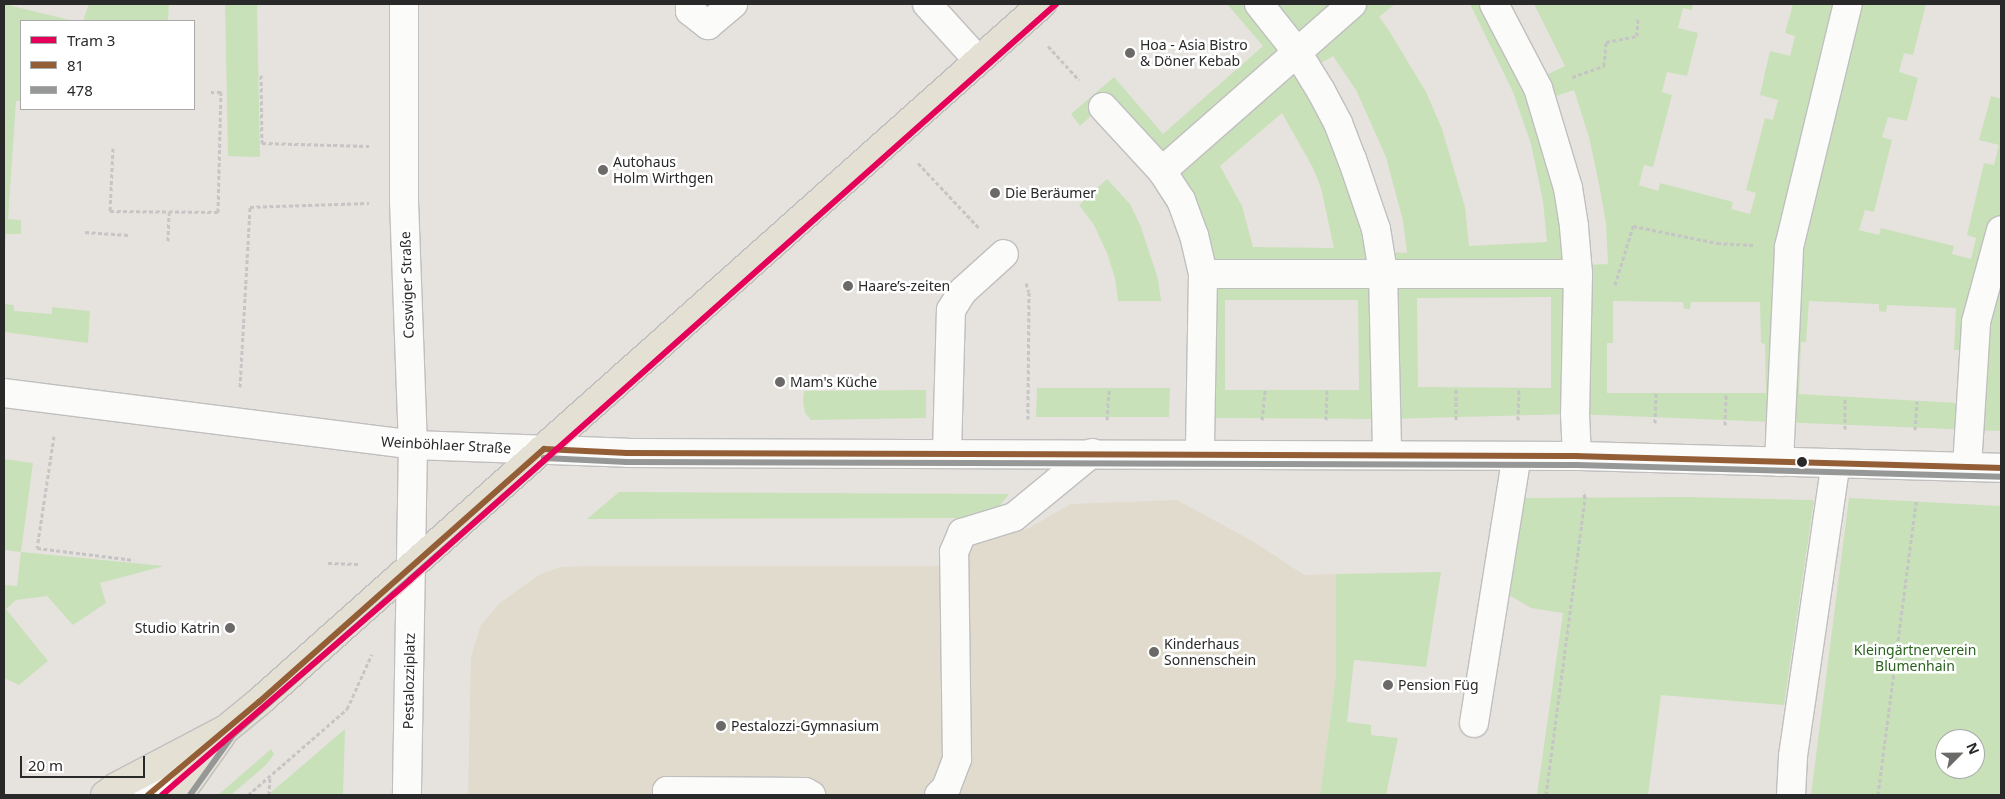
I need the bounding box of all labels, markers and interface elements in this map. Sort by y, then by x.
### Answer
legend [20,20,195,110]
text: Tram 3 [67,30,115,50]
place label: Hoa - Asia Bistro & Döner Kebab [1140,37,1248,70]
marker: Hoa - Asia Bistro & Döner Kebab [1124,47,1136,59]
text: 81 [67,55,84,75]
text: 478 [67,80,93,100]
place label: Autohaus Holm Wirthgen [613,154,713,186]
marker: Autohaus Holm Wirthgen [597,164,609,176]
place label: Die Beräumer [1005,185,1096,201]
marker: Die Beräumer [989,187,1001,199]
street label: Coswiger Straße [397,231,417,339]
place label: Haare’s-zeiten [858,278,950,294]
marker: Haare’s-zeiten [842,280,854,292]
place label: Mam's Küche [790,374,877,390]
marker: Mam's Küche [774,376,786,388]
street label: Weinböhlaer Straße [381,433,511,457]
unlabelled marker [1797,457,1807,467]
place label: Studio Katrin [135,620,220,636]
marker: Studio Katrin [224,622,236,634]
street label: Pestalozziplatz [400,633,418,729]
place label: Kinderhaus Sonnenschein [1164,636,1256,669]
park label: Kleingärtnerverein Blumenhain [1854,642,1976,674]
marker: Kinderhaus Sonnenschein [1148,646,1160,658]
place label: Pension Füg [1398,677,1479,693]
marker: Pension Füg [1382,679,1394,691]
place label: Pestalozzi-Gymnasium [731,718,879,734]
marker: Pestalozzi-Gymnasium [715,720,727,732]
north arrow [1935,729,1985,779]
text: N [1962,739,1984,757]
scale bar [22,746,148,778]
text: 20 m [28,755,63,775]

